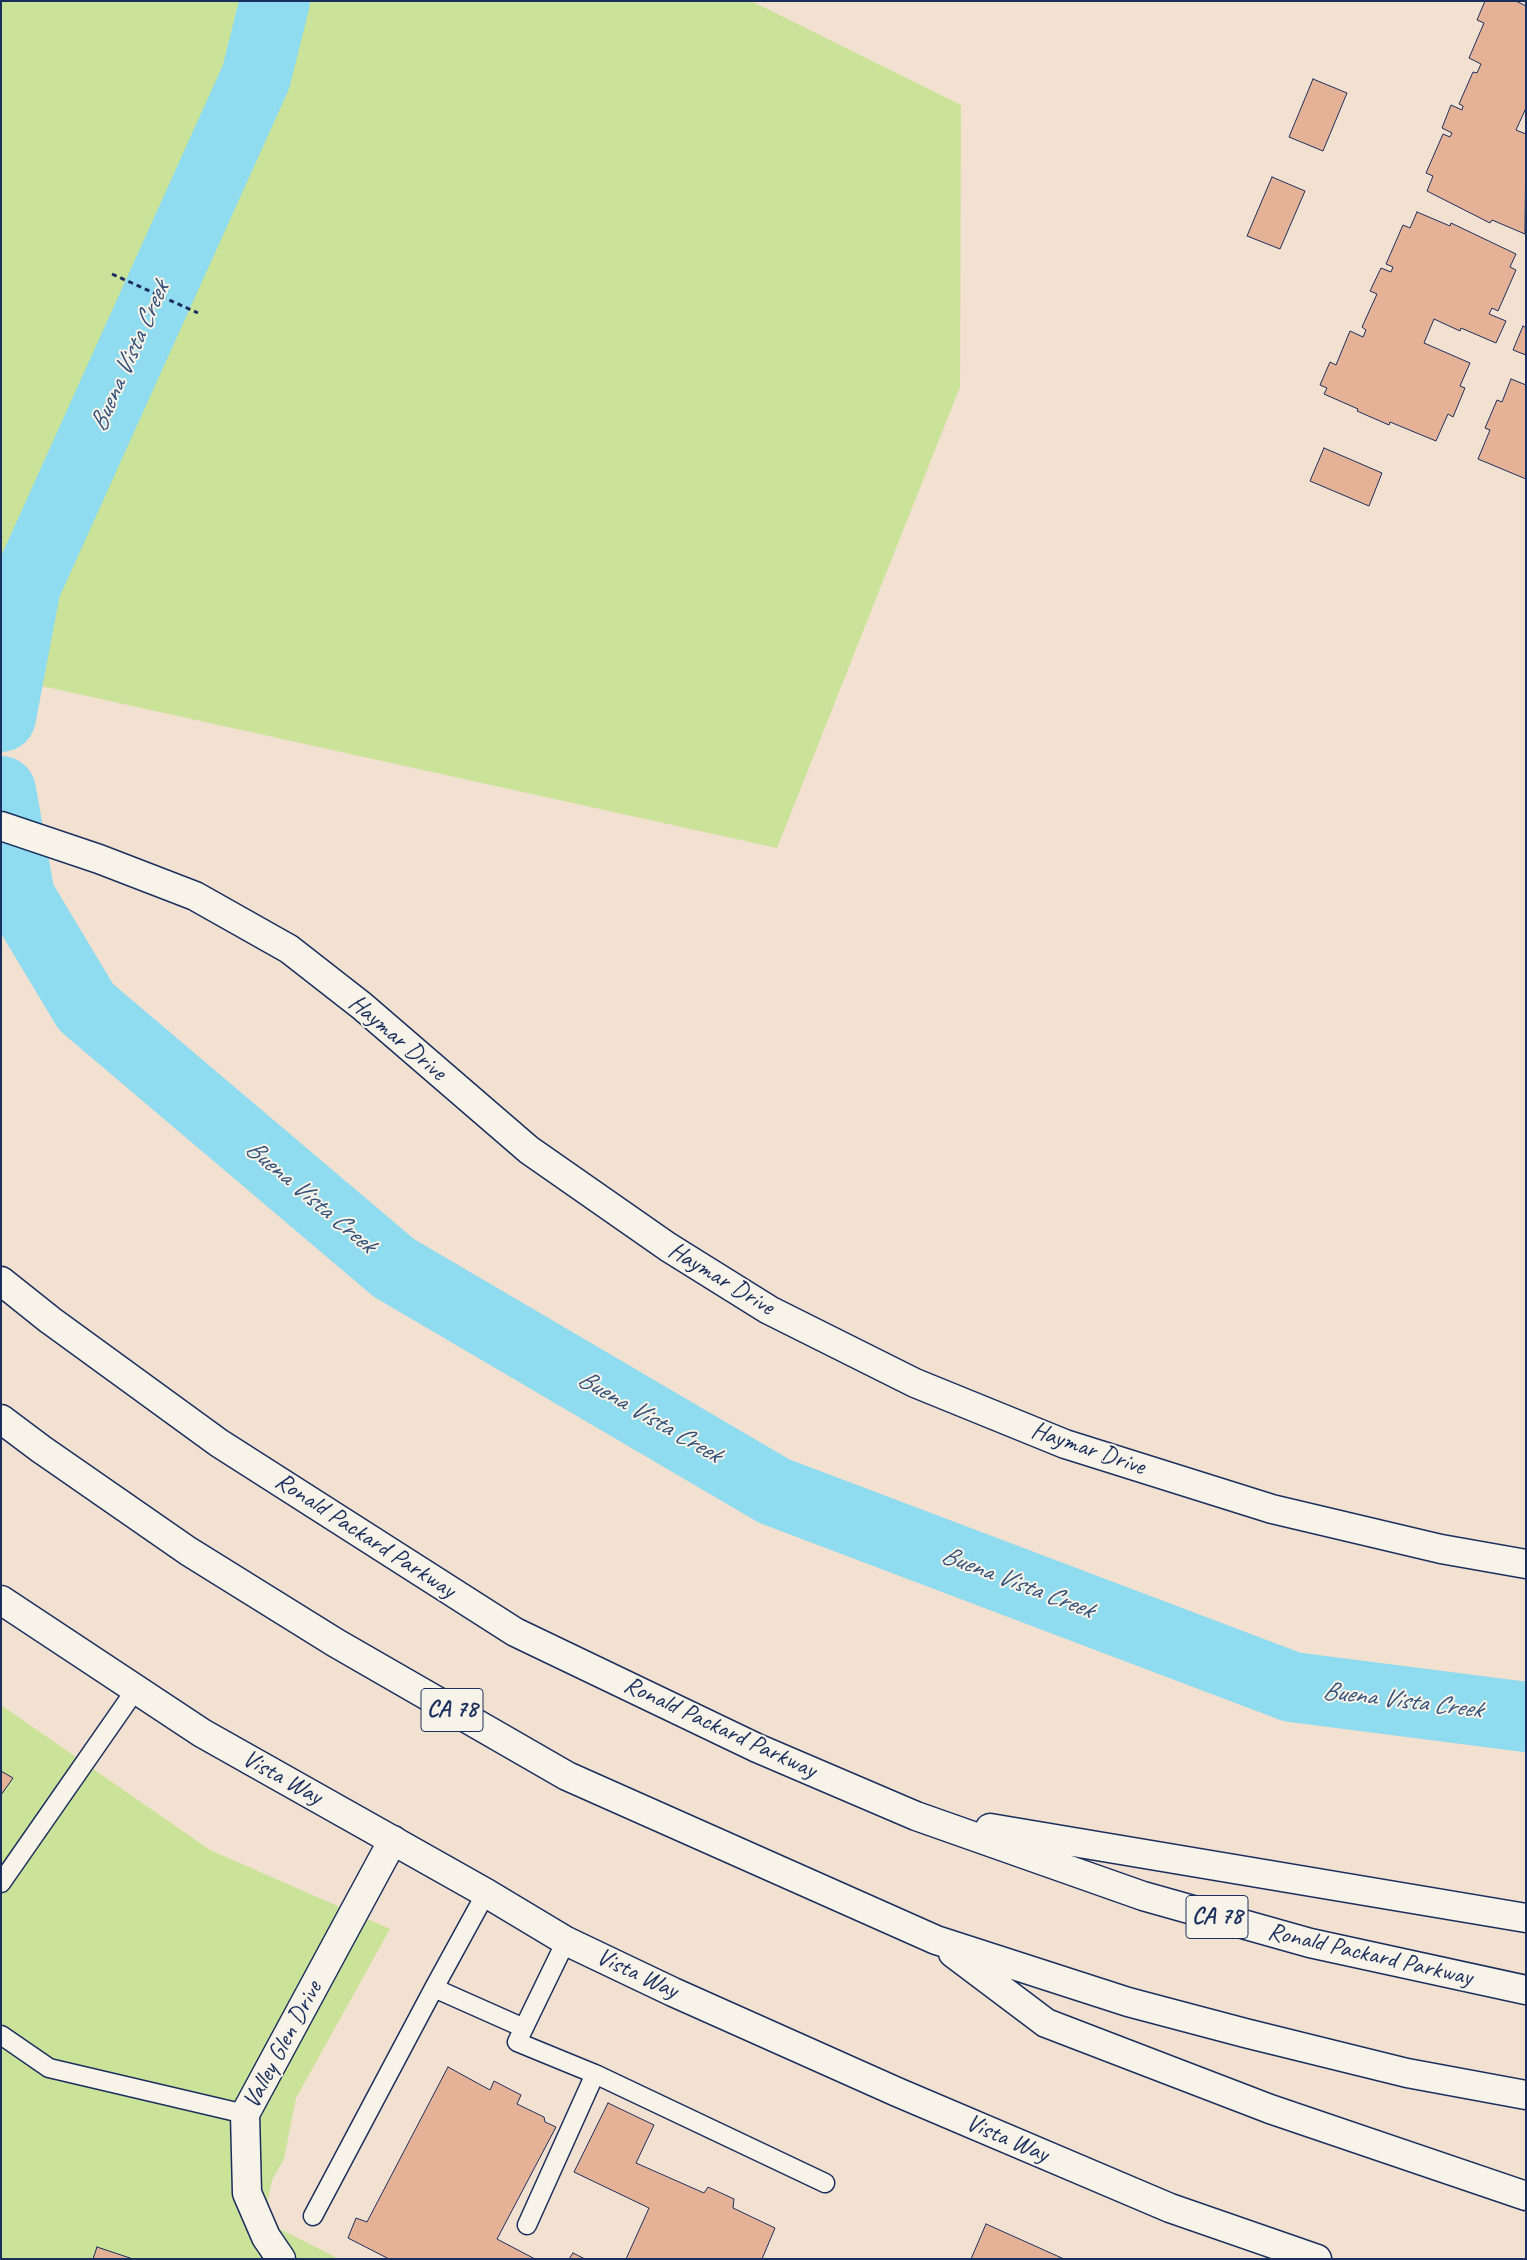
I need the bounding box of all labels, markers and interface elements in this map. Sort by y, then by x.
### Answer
water label: Buena Vista Creek [83,278,177,436]
street label: Haymar Drive [342,988,452,1088]
water label: Buena Vista Creek [239,1134,381,1260]
street label: Haymar Drive [663,1236,779,1322]
water label: Buena Vista Creek [572,1363,726,1471]
street label: Haymar Drive [1027,1416,1149,1482]
street label: Ronald Packard Parkway [269,1467,461,1605]
water label: Buena Vista Creek [937,1540,1097,1626]
street label: Ronald Packard Parkway [619,1670,821,1786]
water label: Buena Vista Creek [1321,1676,1483,1726]
road number: CA 78 [421,1688,483,1732]
street label: Vista Way [237,1744,327,1812]
road number: CA 78 [1186,1895,1248,1938]
street label: Ronald Packard Parkway [1265,1917,1475,1993]
street label: Vista Way [591,1942,683,2006]
street label: Valley Glen Drive [237,1976,329,2114]
street label: Vista Way [961,2108,1053,2170]

